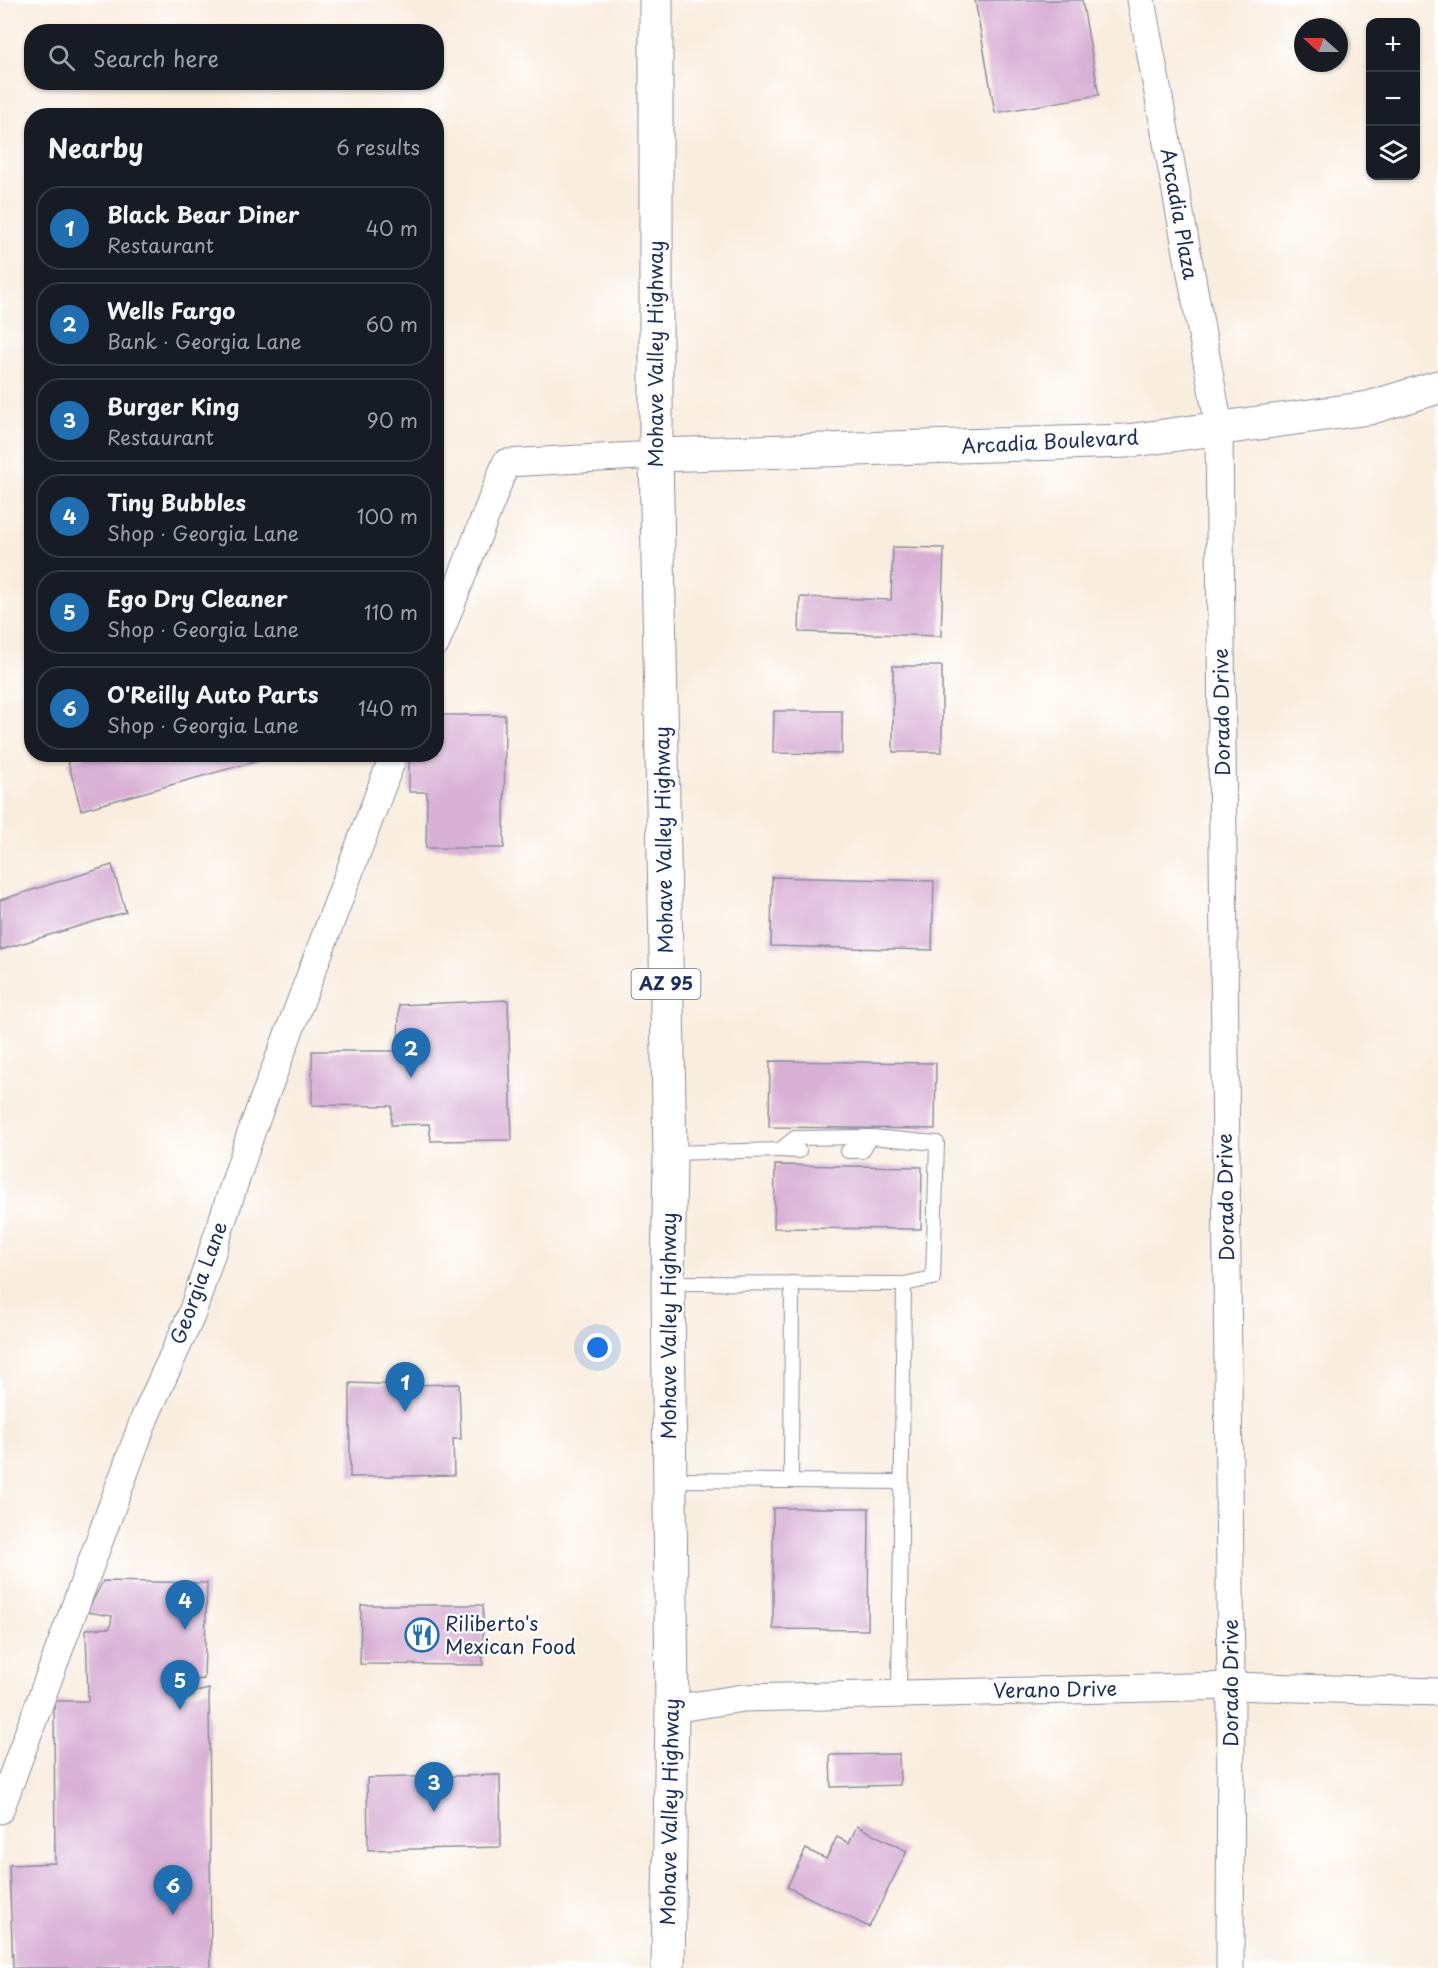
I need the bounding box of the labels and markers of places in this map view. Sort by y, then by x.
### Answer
pin: 2 [392,1028,430,1078]
pin: 1 [386,1362,424,1412]
pin: 4 [166,1580,204,1630]
place label: Riliberto's Mexican Food [445,1608,576,1661]
restaurant icon: Riliberto's Mexican Food [404,1617,440,1653]
pin: 5 [160,1660,200,1710]
pin: 3 [414,1762,454,1812]
pin: 6 [154,1866,192,1915]

